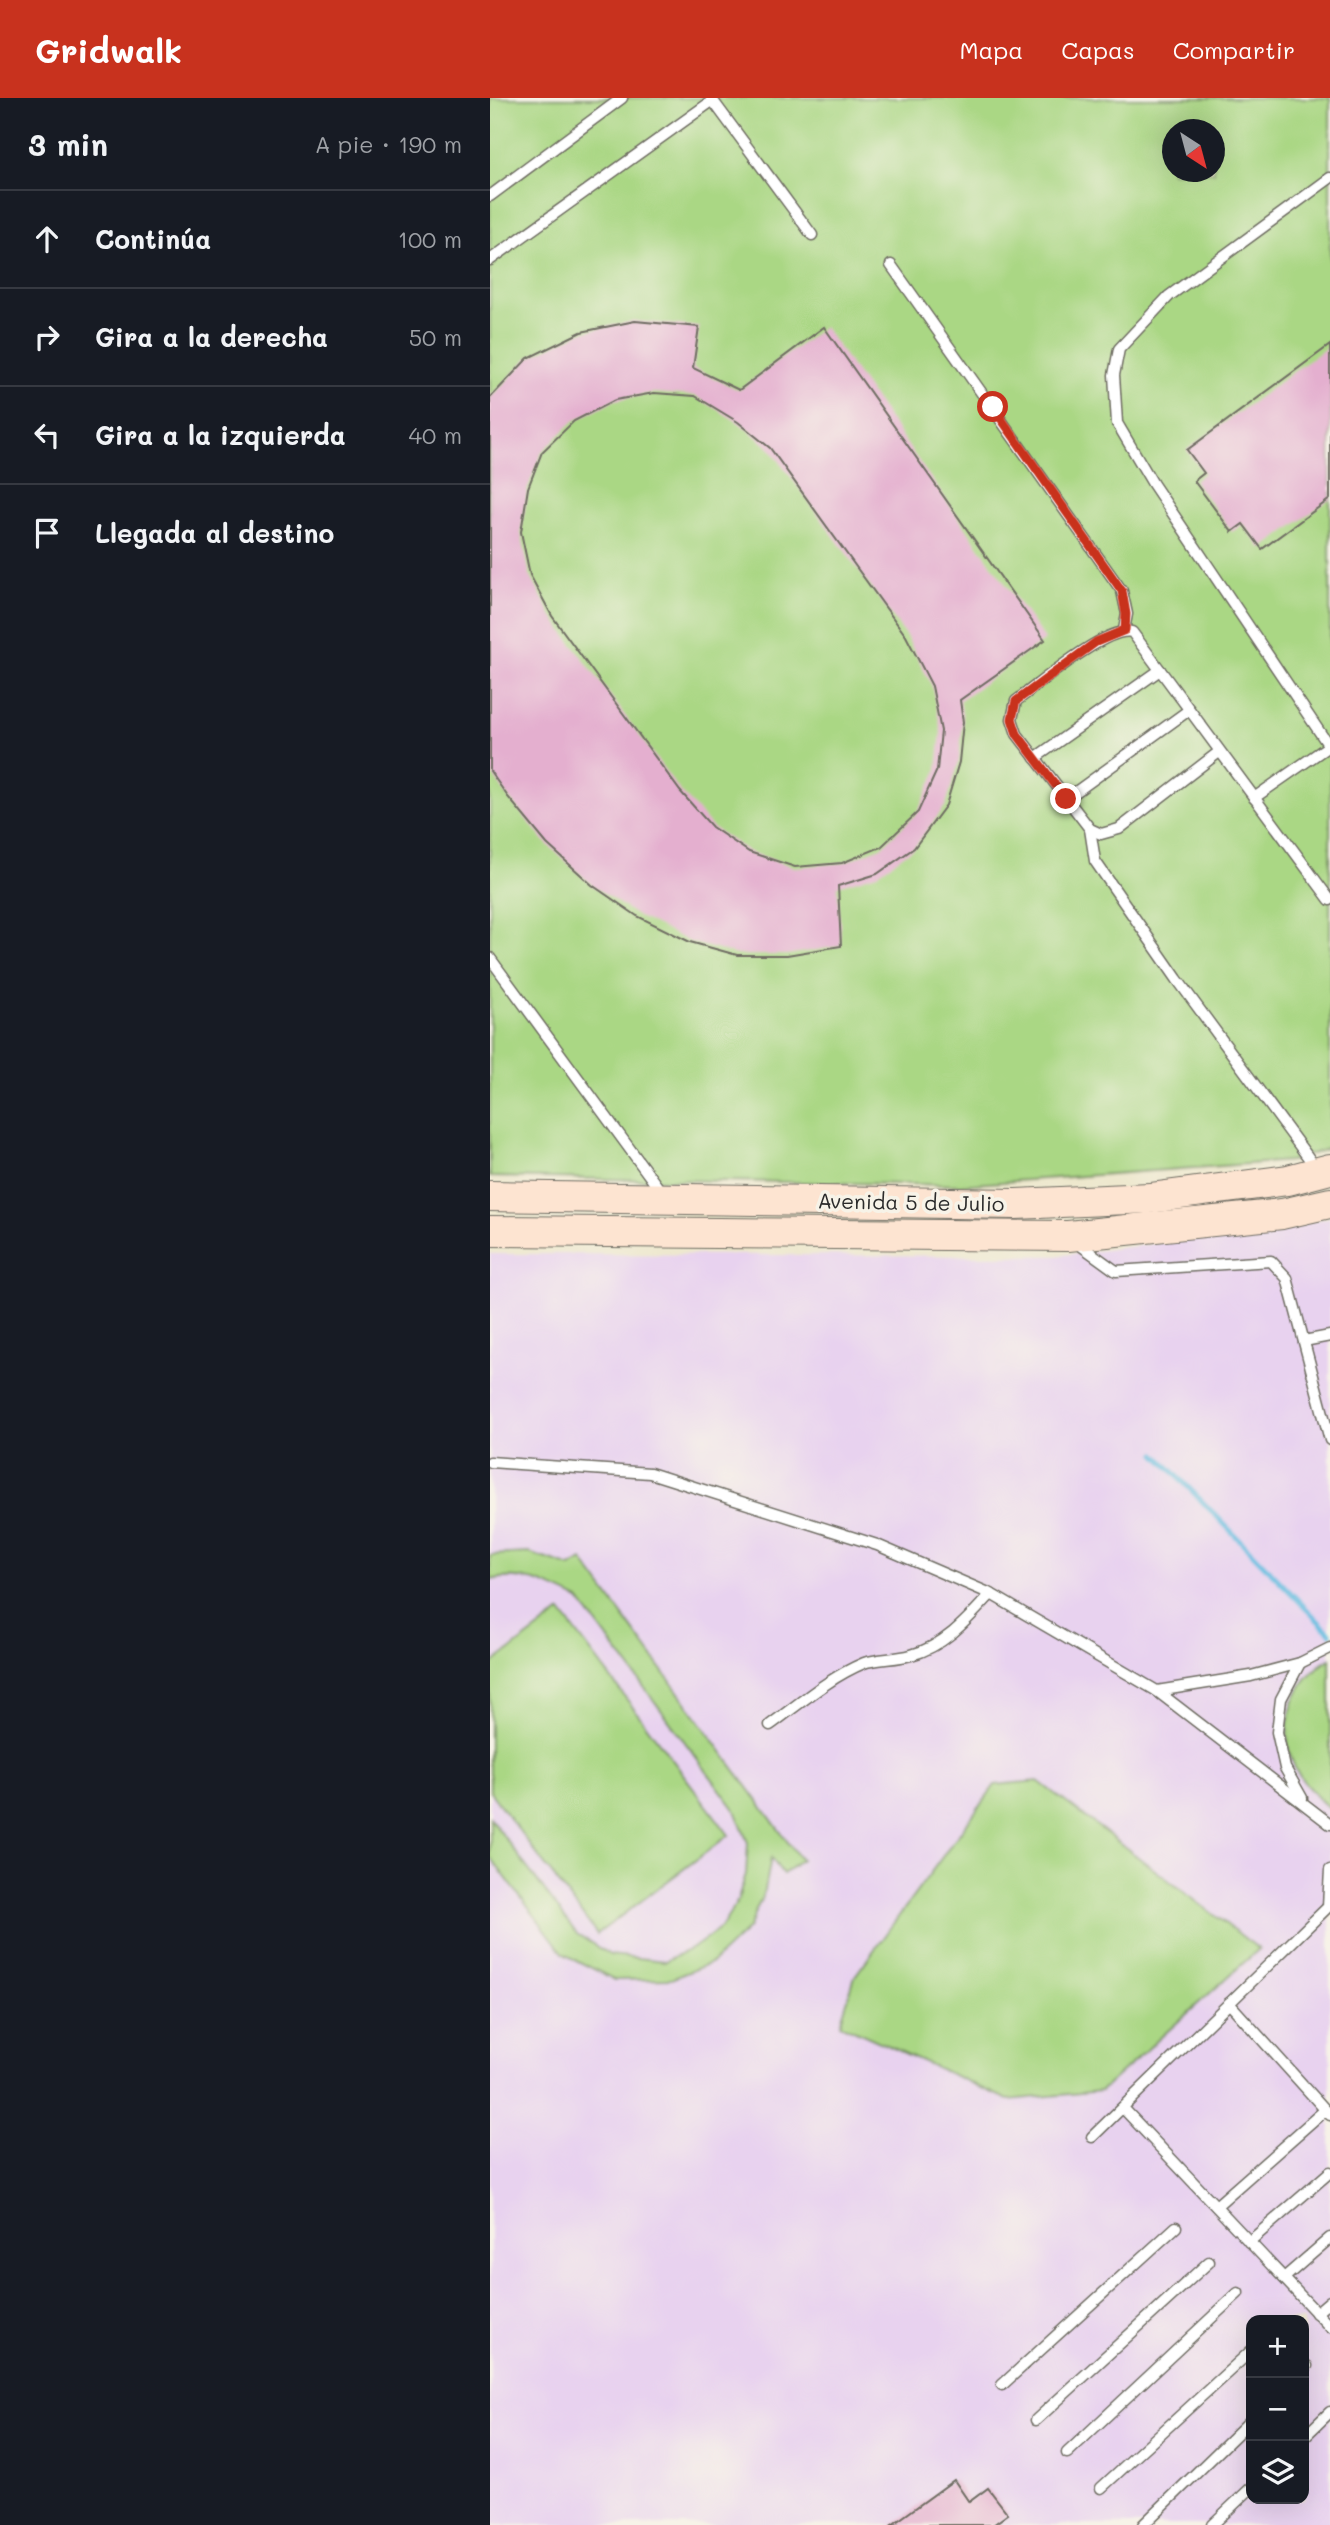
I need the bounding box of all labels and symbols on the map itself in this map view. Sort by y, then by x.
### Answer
north arrow [1162,119,1225,182]
route start [977,391,1008,422]
route end [1050,783,1081,814]
street label: Avenida 5 de Julio [817,1186,1005,1217]

